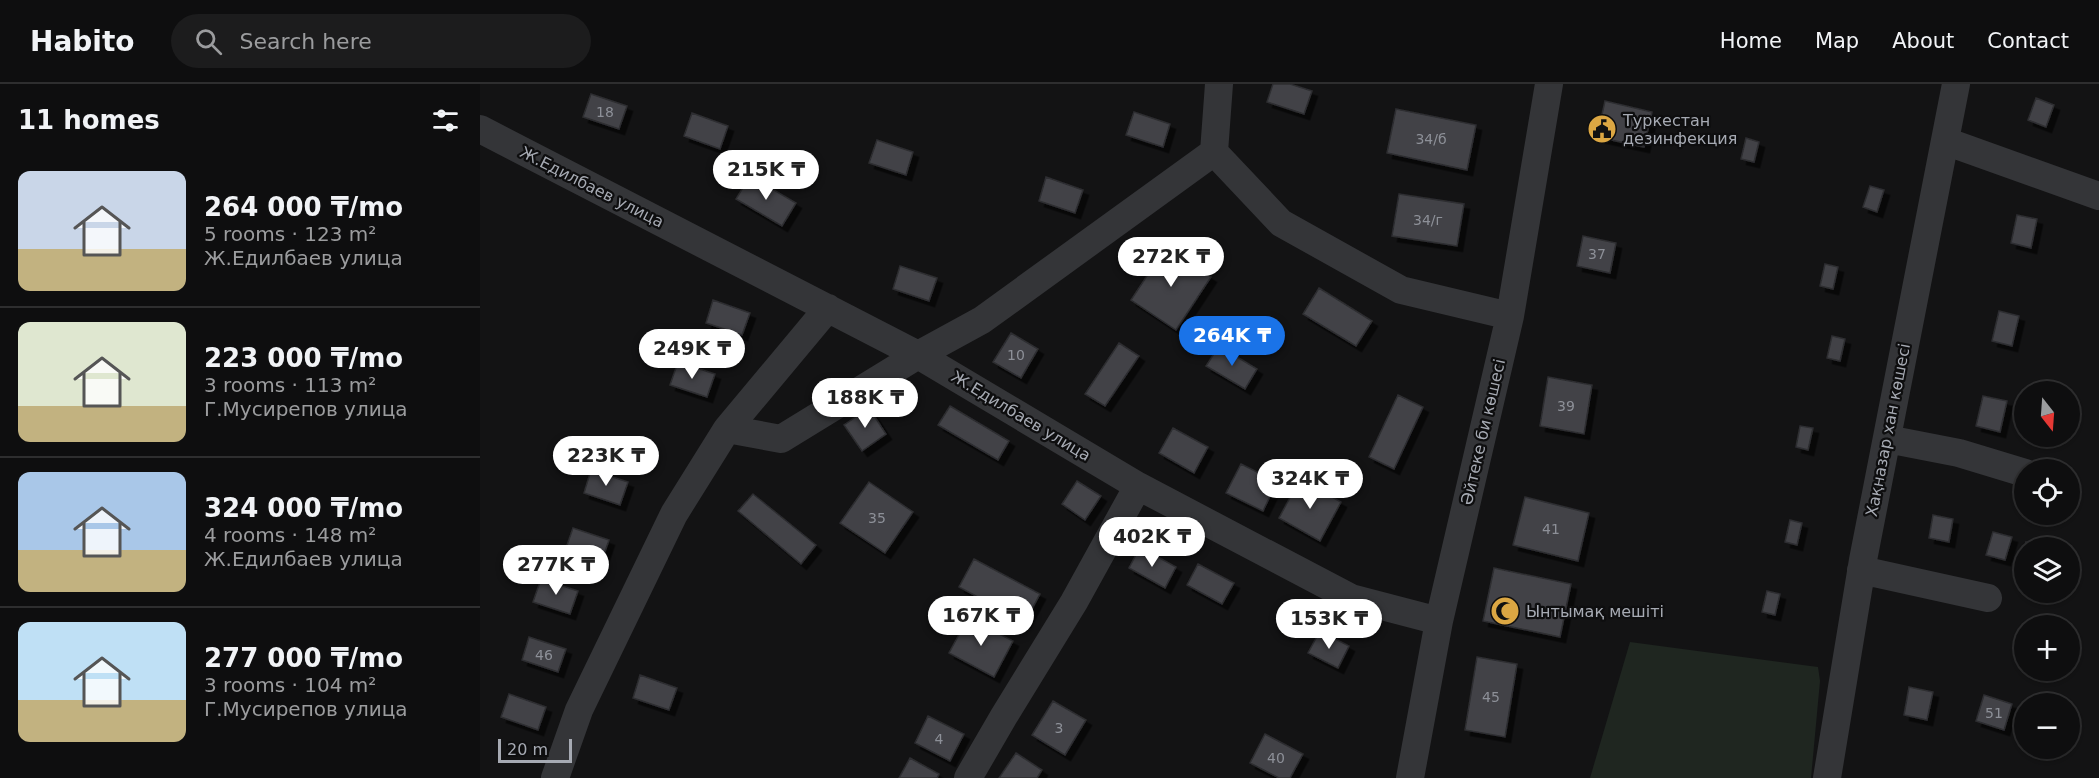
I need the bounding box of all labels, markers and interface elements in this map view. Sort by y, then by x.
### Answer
search box [171,14,591,68]
text: Habito [30,25,135,58]
icon: search [192,25,225,58]
text: Search here [240,29,372,54]
text: Home [1720,29,1782,53]
text: Map [1815,29,1859,53]
text: About [1892,29,1954,53]
text: Contact [1987,29,2069,53]
icon: filters [429,104,462,137]
house number: 18 [596,104,614,120]
text: 11 homes [18,105,160,135]
place label: Туркестан дезинфекция [1622,111,1737,148]
public building icon: Туркестан дезинфекция [1586,113,1618,145]
house number: 34/б [1415,131,1447,147]
street label: Ж.Едилбаев улица [517,142,667,232]
pin: 215K ₸ [717,150,815,201]
text: 215K ₸ [727,157,805,181]
text: 264 000 ₸/mo [204,192,403,222]
icon: home [66,195,138,267]
house number: 34/г [1413,212,1443,228]
text: 5 rooms · 123 m² [204,222,376,246]
pin: 272K ₸ [1122,237,1220,288]
text: 272K ₸ [1132,244,1210,268]
text: Ж.Едилбаев улица [204,246,403,270]
house number: 37 [1588,246,1606,262]
pin: 264K ₸ [1183,316,1281,367]
text: 264K ₸ [1193,323,1271,347]
pin: 249K ₸ [643,329,741,380]
text: 249K ₸ [653,336,731,360]
street label: Хақназар хан көшесі [1862,342,1914,518]
text: 223 000 ₸/mo [204,343,403,373]
icon: home [66,346,138,418]
house number: 10 [1007,347,1025,363]
street label: Әйтеке би көшесі [1457,357,1509,507]
street label: Ж.Едилбаев улица [948,367,1094,465]
text: 3 rooms · 113 m² [204,373,376,397]
pin: 188K ₸ [816,378,914,429]
north arrow [2014,381,2080,447]
map controls [2014,381,2080,759]
text: 188K ₸ [826,385,904,409]
text: Г.Мусирепов улица [204,397,408,421]
house number: 39 [1557,398,1575,414]
pin: 223K ₸ [557,436,655,487]
text: 223K ₸ [567,443,645,467]
pin: 324K ₸ [1261,459,1359,510]
button: locate [2014,459,2080,525]
text: 324K ₸ [1271,466,1349,490]
text: 324 000 ₸/mo [204,493,403,523]
icon: home [66,496,138,568]
house number: 35 [868,510,886,526]
pin: 402K ₸ [1103,517,1201,568]
house number: 41 [1542,521,1560,537]
text: 4 rooms · 148 m² [204,523,376,547]
text: 402K ₸ [1113,524,1191,548]
button: layers [2014,537,2080,603]
pin: 277K ₸ [507,545,605,596]
text: Ж.Едилбаев улица [204,547,403,571]
text: 277K ₸ [517,552,595,576]
mosque icon: Ынтымақ мешіті [1489,595,1521,627]
pin: 167K ₸ [932,596,1030,647]
pin: 153K ₸ [1280,599,1378,650]
place label: Ынтымақ мешіті [1526,602,1664,621]
text: 167K ₸ [942,603,1020,627]
text: 153K ₸ [1290,606,1368,630]
button: + [2014,615,2080,681]
text: 277 000 ₸/mo [204,643,403,673]
icon: home [66,646,138,718]
house number: 46 [535,647,553,663]
text: 3 rooms · 104 m² [204,673,376,697]
house number: 45 [1482,689,1500,705]
button: − [2014,693,2080,759]
text: Г.Мусирепов улица [204,697,408,721]
house number: 51 [1985,705,2003,721]
house number: 3 [1055,720,1063,736]
house number: 4 [935,731,944,747]
scale bar [498,736,572,764]
text: 20 m [507,740,548,759]
house number: 40 [1267,750,1285,766]

